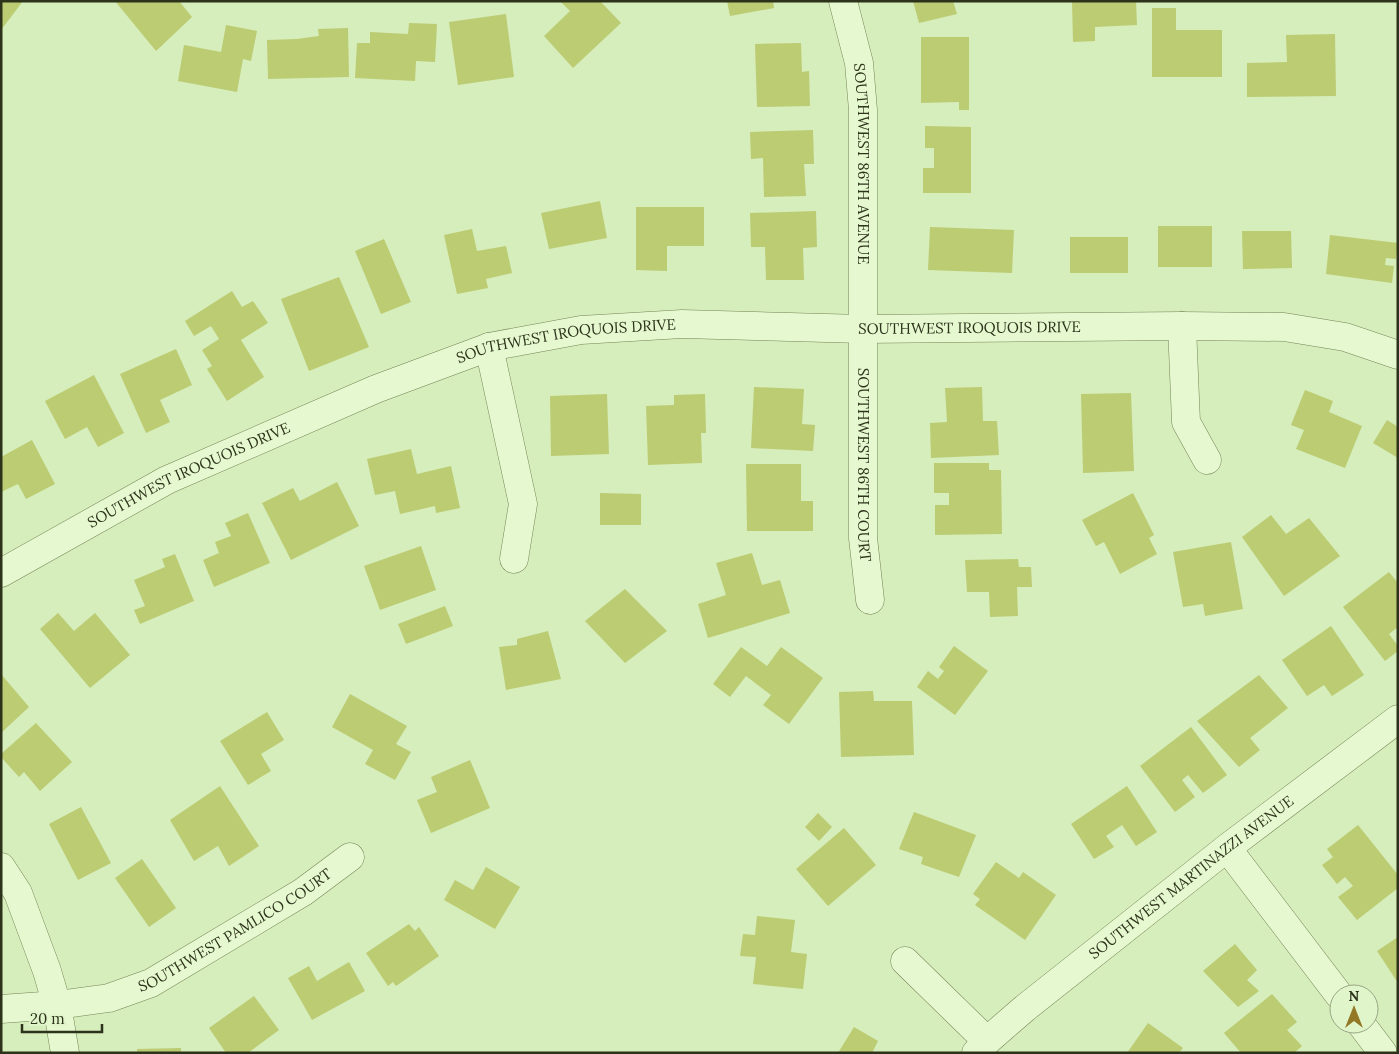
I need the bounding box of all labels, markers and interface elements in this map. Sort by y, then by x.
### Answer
street label: SOUTHWEST 86TH AVENUE [850,62,873,265]
street label: SOUTHWEST IROQUOIS DRIVE [454,314,676,367]
street label: SOUTHWEST IROQUOIS DRIVE [858,317,1081,338]
street label: SOUTHWEST 86TH COURT [854,368,876,563]
street label: SOUTHWEST IROQUOIS DRIVE [84,418,293,532]
street label: SOUTHWEST MARTINAZZI AVENUE [1085,791,1297,963]
street label: SOUTHWEST PAMLICO COURT [135,864,336,996]
north arrow [1329,984,1379,1034]
text: N [1349,987,1360,1005]
scale bar [22,1002,102,1034]
text: 20 m [30,1009,65,1028]

